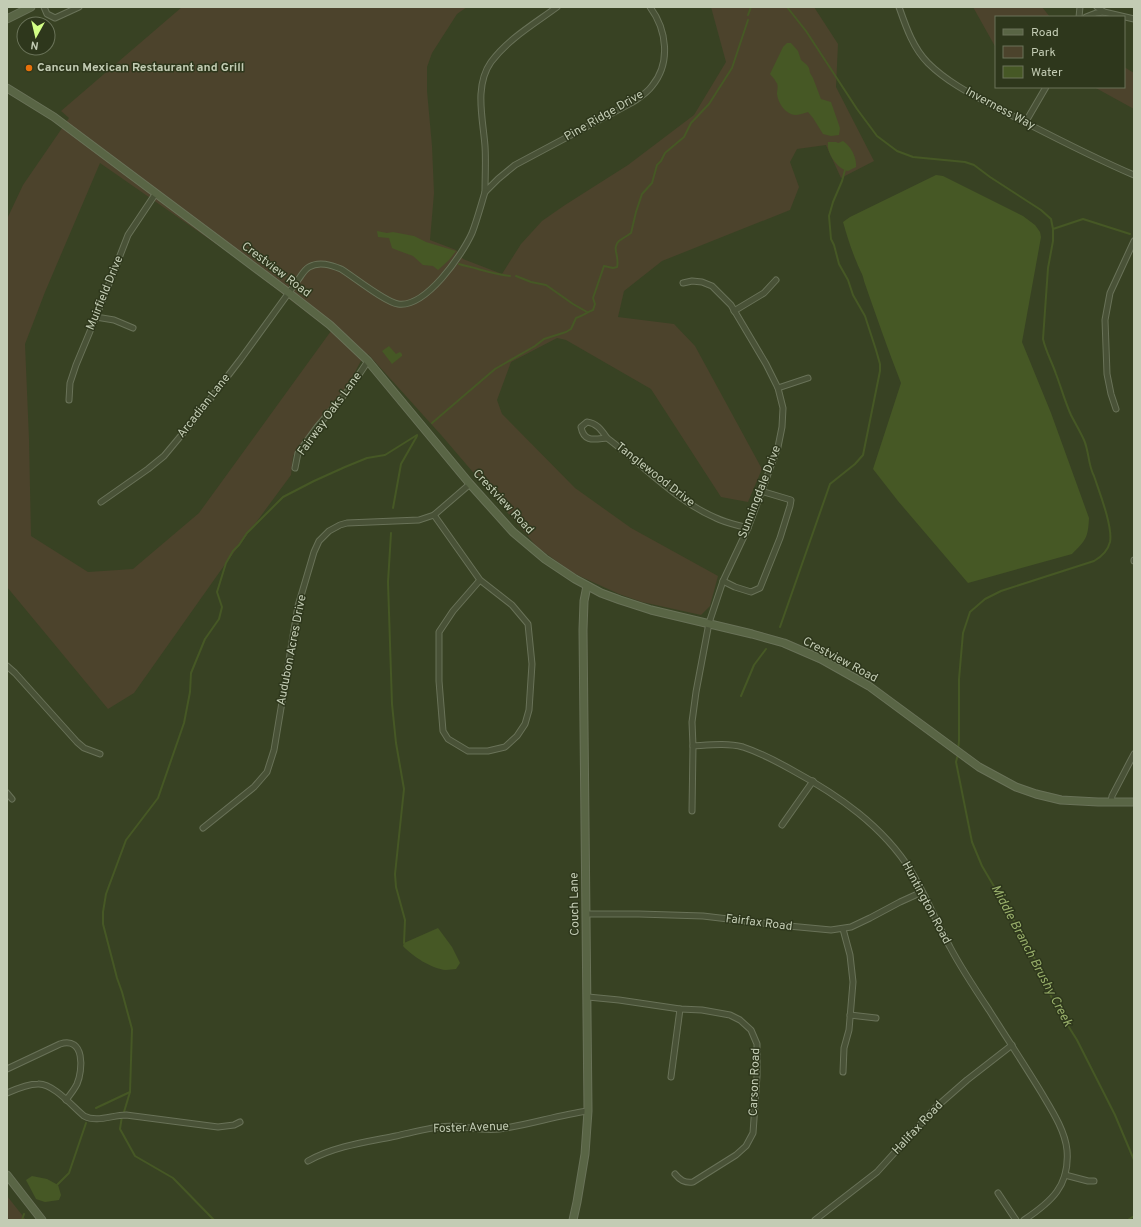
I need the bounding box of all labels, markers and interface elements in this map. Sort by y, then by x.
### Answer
north arrow [16,16,56,56]
legend [995,16,1125,88]
text: Road [1031,25,1059,41]
text: N [30,37,40,52]
text: Park [1031,45,1056,61]
place label: Cancun Mexican Restaurant and Grill [37,60,244,76]
marker: Cancun Mexican Restaurant and Grill [24,63,34,73]
text: Water [1031,65,1063,81]
street label: Inverness Way [962,84,1038,134]
street label: Pine Ridge Drive [561,87,647,145]
street label: Crestview Road [238,239,314,301]
street label: Muirfield Drive [83,253,127,333]
street label: Fairway Oaks Lane [294,369,366,459]
street label: Arcadian Lane [174,371,234,441]
street label: Tanglewood Drive [612,439,698,511]
street label: Sunningdale Drive [735,443,785,541]
street label: Crestview Road [469,466,537,538]
street label: Audubon Acres Drive [273,593,311,707]
street label: Crestview Road [800,633,880,687]
street label: Huntington Road [898,859,954,947]
street label: Couch Lane [566,872,584,936]
water label: Middle Branch Brushy Creek [987,882,1075,1030]
street label: Fairfax Road [725,911,793,935]
street label: Carson Road [746,1048,764,1116]
street label: Halifax Road [889,1098,947,1158]
street label: Foster Avenue [433,1119,509,1137]

